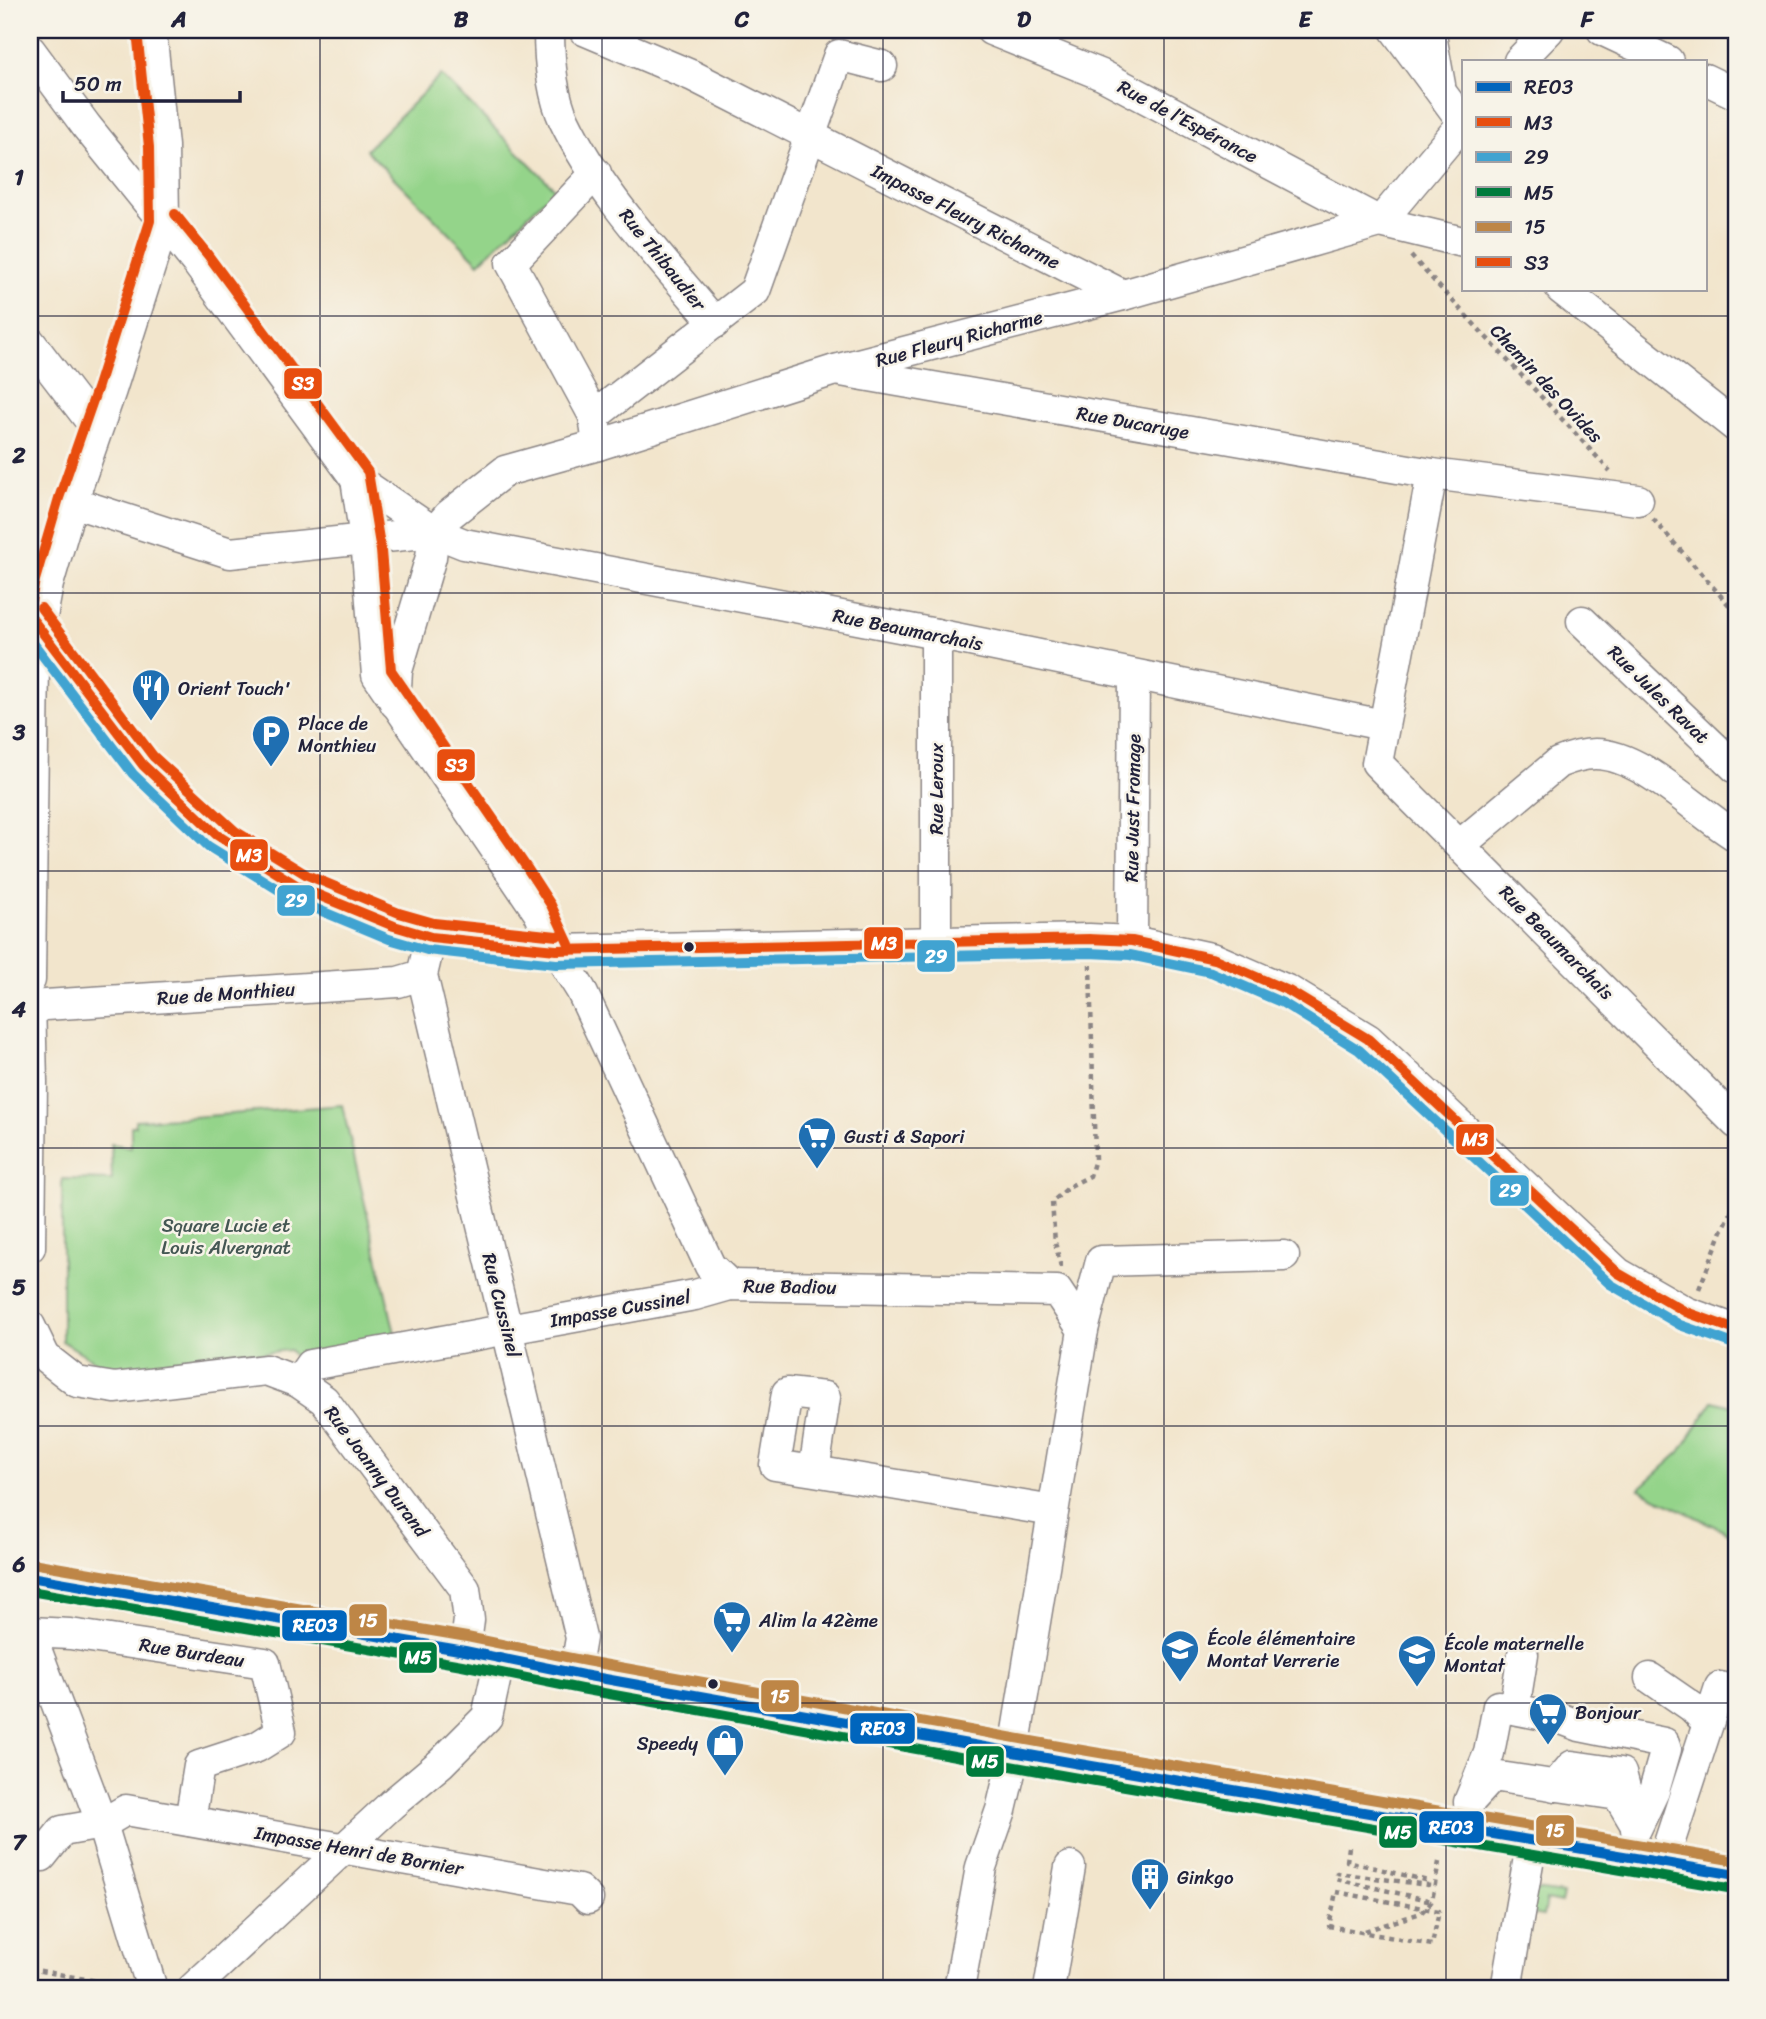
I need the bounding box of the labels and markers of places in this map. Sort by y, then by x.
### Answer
restaurant icon: Orient Touch' [130,667,172,722]
place label: Orient Touch' [178,672,291,705]
place label: Place de Monthieu [298,707,376,762]
parking icon: Place de Monthieu [250,713,292,768]
unlabelled marker [682,940,696,954]
supermarket icon: Gusti & Sapori [796,1115,838,1170]
place label: Gusti & Sapori [844,1120,965,1153]
supermarket icon: Alim la 42ème [711,1599,753,1654]
place label: Alim la 42ème [758,1604,878,1637]
place label: École élémentaire Montat Verrerie [1207,1622,1355,1677]
place label: École maternelle Montat [1444,1627,1584,1682]
school or university icon: École élémentaire Montat Verrerie [1159,1628,1201,1683]
school or university icon: École maternelle Montat [1396,1633,1438,1688]
unlabelled marker [706,1677,720,1691]
supermarket icon: Bonjour [1527,1691,1569,1746]
place label: Bonjour [1575,1696,1642,1729]
shop icon: Speedy [704,1722,746,1777]
place label: Speedy [637,1727,698,1760]
building icon: Ginkgo [1129,1856,1171,1911]
place label: Ginkgo [1177,1861,1234,1894]

